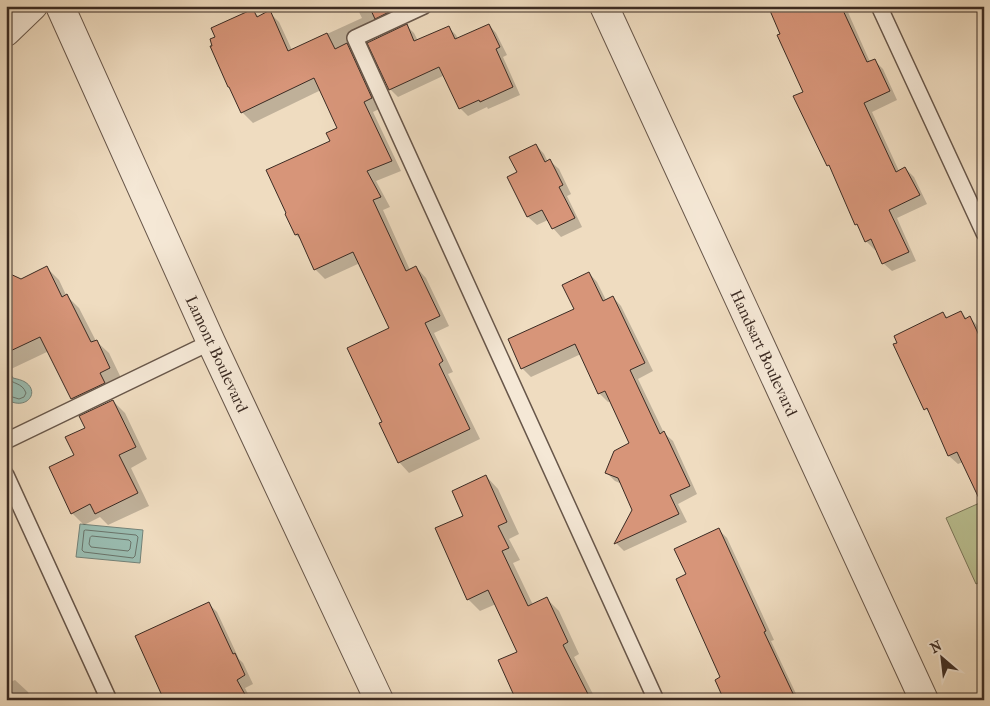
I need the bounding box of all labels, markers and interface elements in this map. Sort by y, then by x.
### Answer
street label: Handsart Boulevard [726,287,802,420]
street label: Lamont Boulevard [182,293,253,416]
north arrow [918,634,968,684]
text: N [927,637,945,657]

